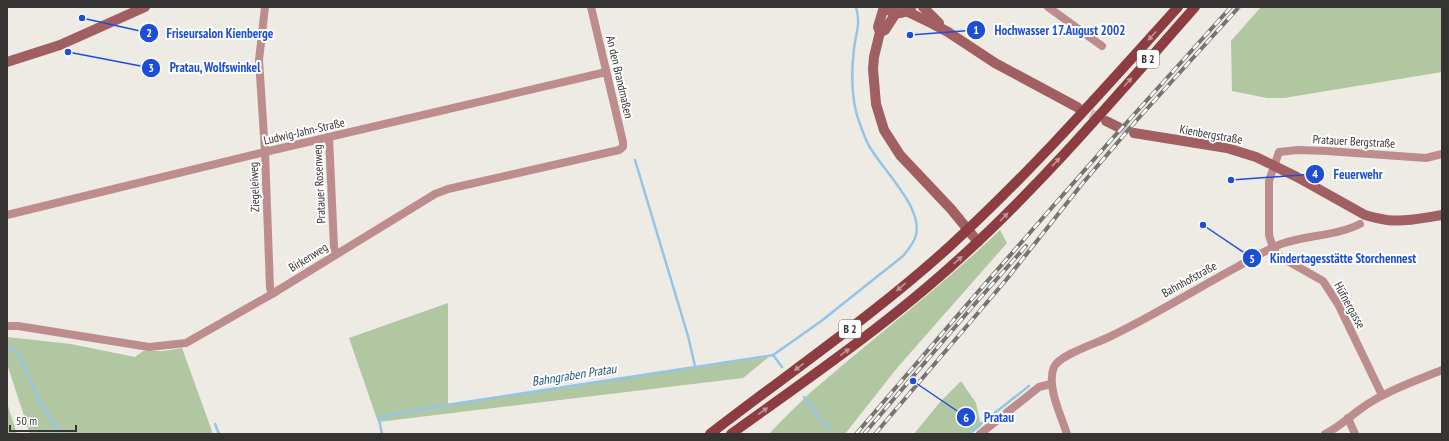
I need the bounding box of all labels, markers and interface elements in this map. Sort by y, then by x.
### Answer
callout: Hochwasser 17.August 2002 [966,18,1133,43]
callout: Friseursalon Kienberge [139,21,281,46]
text: 1 [973,22,979,37]
text: Hochwasser 17.August 2002 [995,22,1125,39]
text: 2 [146,25,152,40]
text: Friseursalon Kienberge [167,25,274,42]
one-way arrow [1148,31,1157,41]
street label: An den Brandmaßen [603,34,637,120]
road number: B 2 [1137,50,1159,68]
callout: Pratau, Wolfswinkel [141,55,269,80]
text: Pratau, Wolfswinkel [170,59,261,76]
text: 3 [148,60,154,75]
one-way arrow [1123,77,1132,88]
street label: Ludwig-Jahn-Straße [262,114,346,148]
street label: Kienbergstraße [1178,121,1244,147]
street label: Pratauer Bergstraße [1312,131,1396,151]
street label: Pratauer Rosenweg [309,144,329,224]
one-way arrow [1051,158,1060,167]
street label: Ziegeleiweg [246,162,262,212]
callout: Feuerwehr [1305,162,1390,187]
text: 4 [1312,166,1318,181]
text: Feuerwehr [1333,166,1383,183]
one-way arrow [999,212,1008,221]
street label: Birkenweg [286,239,330,275]
callout: Kindertagesstätte Storchennest [1242,246,1424,271]
text: Kindertagesstätte Storchennest [1270,250,1416,267]
text: 5 [1249,251,1255,266]
one-way arrow [954,256,963,265]
street label: Bahnhofstraße [1159,258,1219,300]
street label: Hüfnergasse [1331,279,1369,331]
one-way arrow [896,283,907,292]
road number: B 2 [839,320,861,338]
one-way arrow [839,348,850,356]
water label: Bahngraben Pratau [531,360,619,390]
one-way arrow [794,363,805,372]
callout: Pratau [956,405,1022,430]
scale bar [10,407,76,433]
one-way arrow [758,407,768,415]
text: Pratau [984,409,1014,426]
text: 6 [963,410,969,425]
text: 50 m [16,413,37,428]

